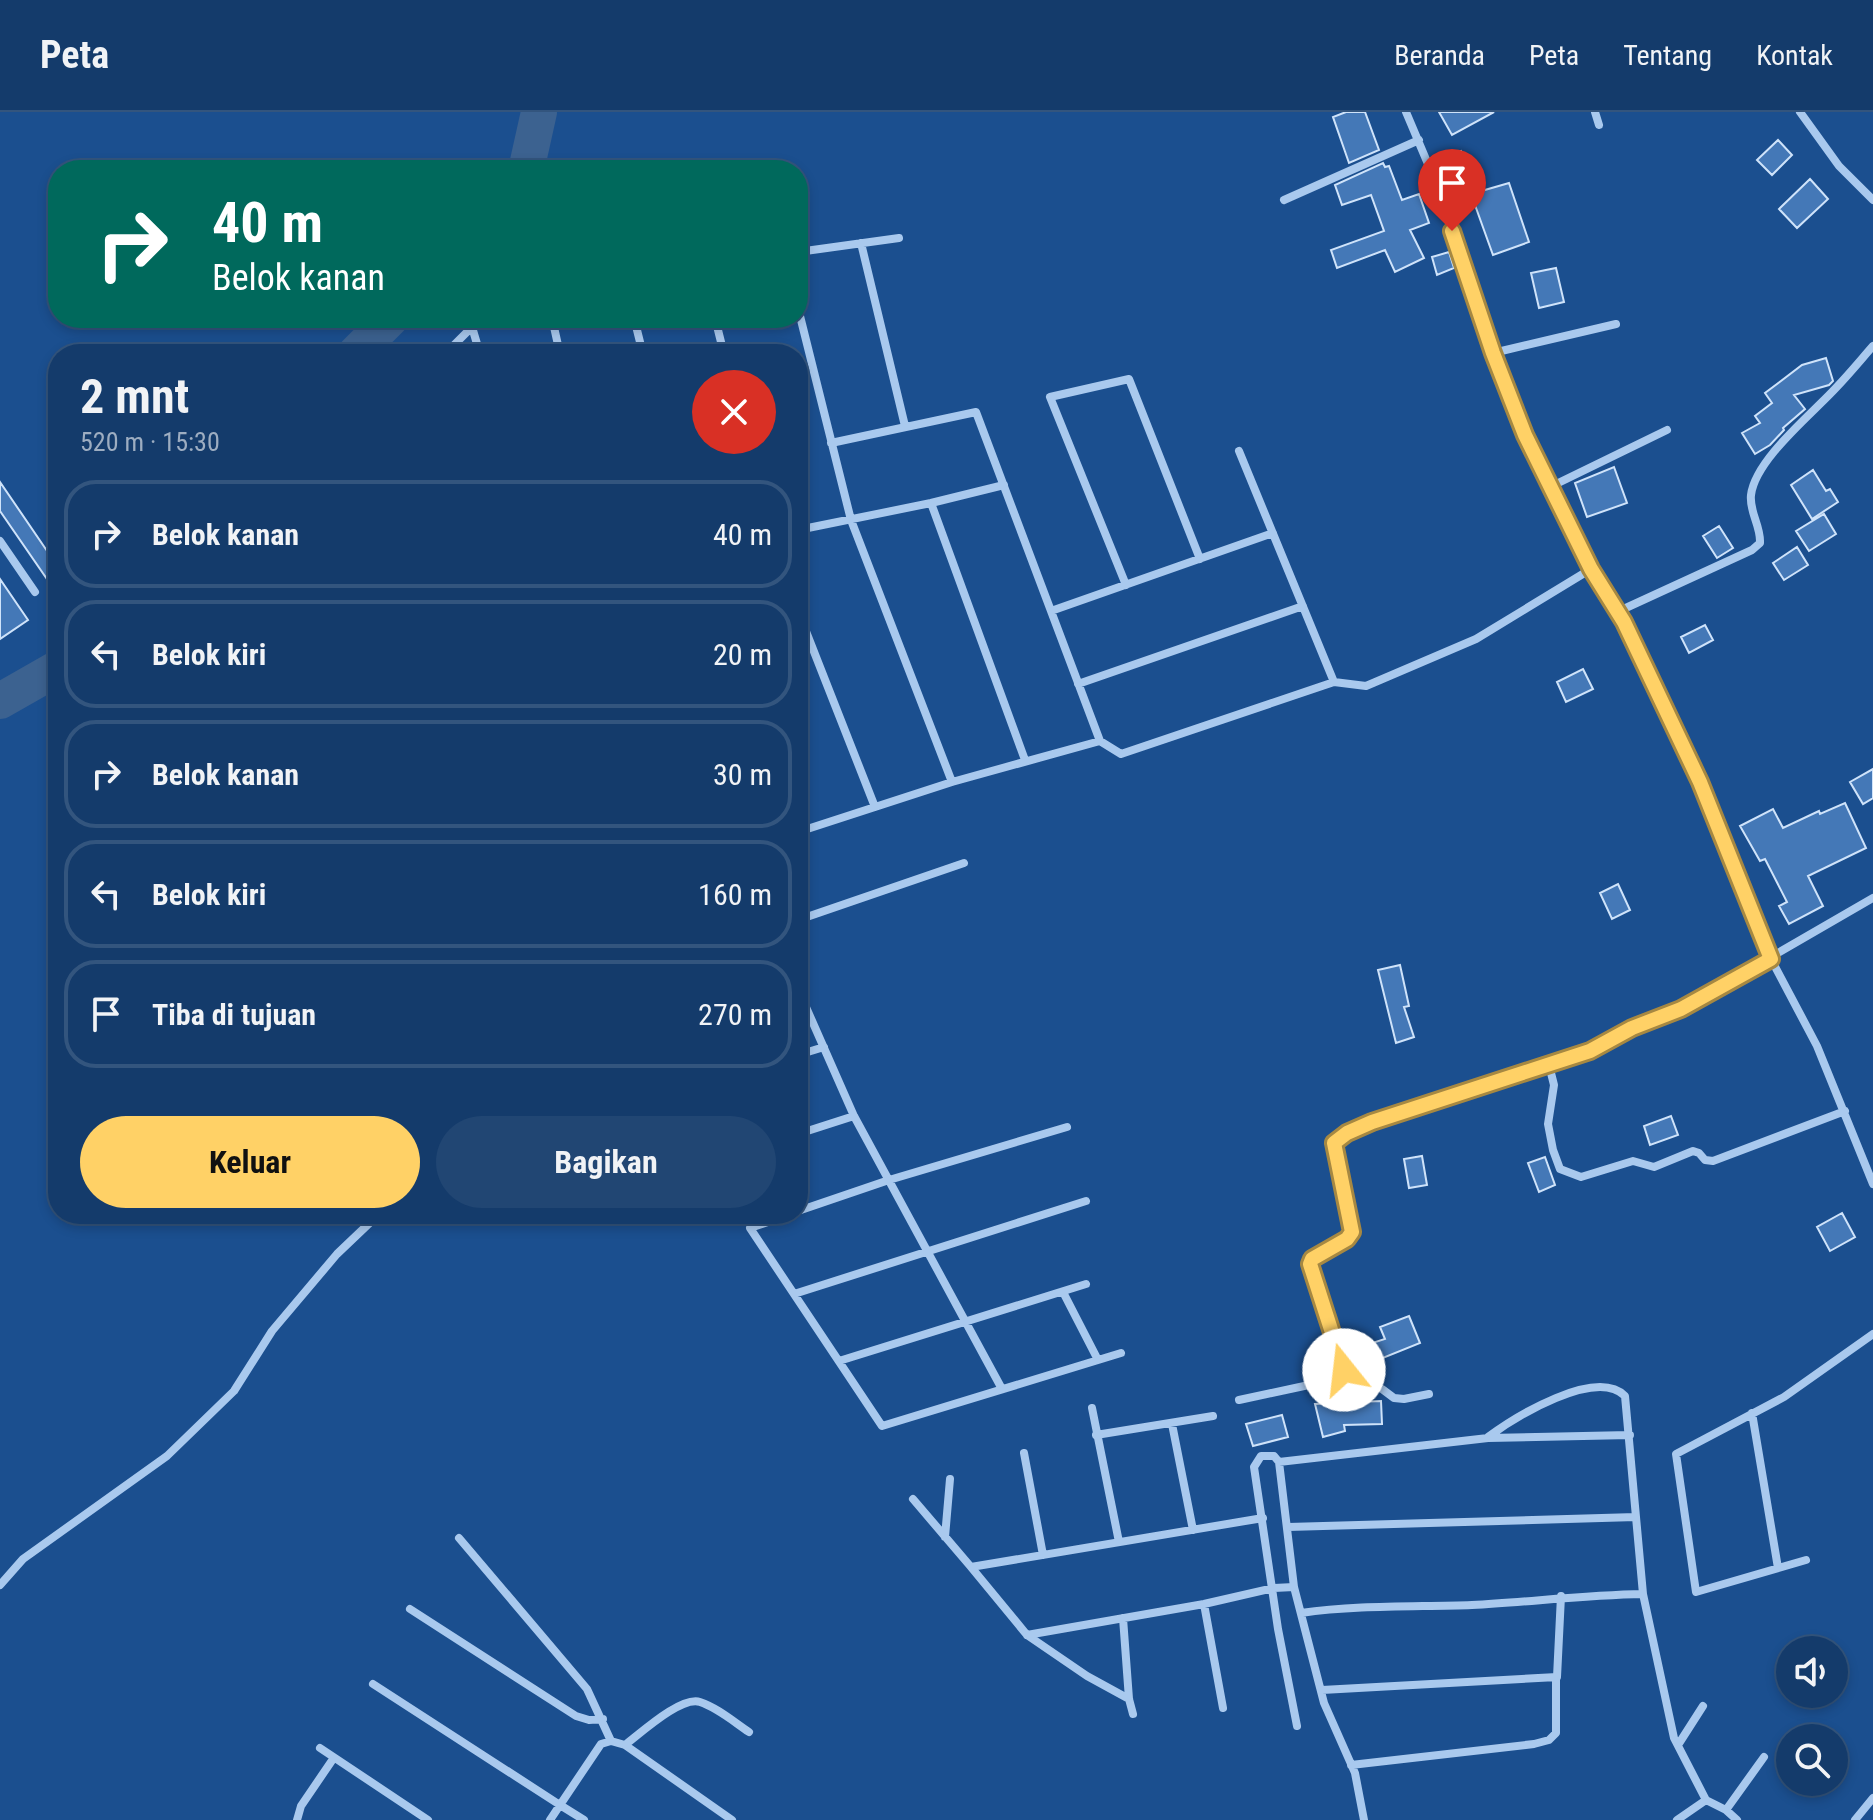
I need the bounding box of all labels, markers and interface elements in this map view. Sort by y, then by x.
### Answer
text: Peta [40,33,109,77]
text: Beranda [1394,39,1485,72]
text: Peta [1529,39,1579,72]
text: Tentang [1623,39,1712,72]
text: Kontak [1756,39,1833,72]
pin [1418,149,1486,231]
icon: arrive [1430,161,1474,205]
text: 40 m [212,190,323,256]
icon: right [80,192,184,296]
text: Belok kanan [212,257,385,299]
text: 2 mnt [80,368,189,425]
button: close [692,370,776,454]
text: 520 m · 15:30 [80,427,220,457]
icon: right [84,512,128,556]
text: Belok kanan [152,517,299,552]
text: 40 m [713,517,772,552]
icon: left [84,632,128,676]
text: Belok kiri [152,637,266,672]
text: 20 m [713,637,772,672]
icon: right [84,752,128,796]
text: Belok kanan [152,757,299,792]
text: 30 m [713,757,772,792]
icon: left [84,872,128,916]
text: Belok kiri [152,877,266,912]
text: 160 m [698,877,772,912]
icon: arrive [84,992,128,1036]
text: Tiba di tujuan [152,997,316,1032]
text: 270 m [698,997,772,1032]
button: Keluar [80,1116,420,1208]
button: Bagikan [436,1116,776,1208]
position arrow [1302,1328,1386,1412]
map controls [1776,1636,1848,1796]
button: sound [1776,1636,1848,1708]
button: search [1776,1724,1848,1796]

